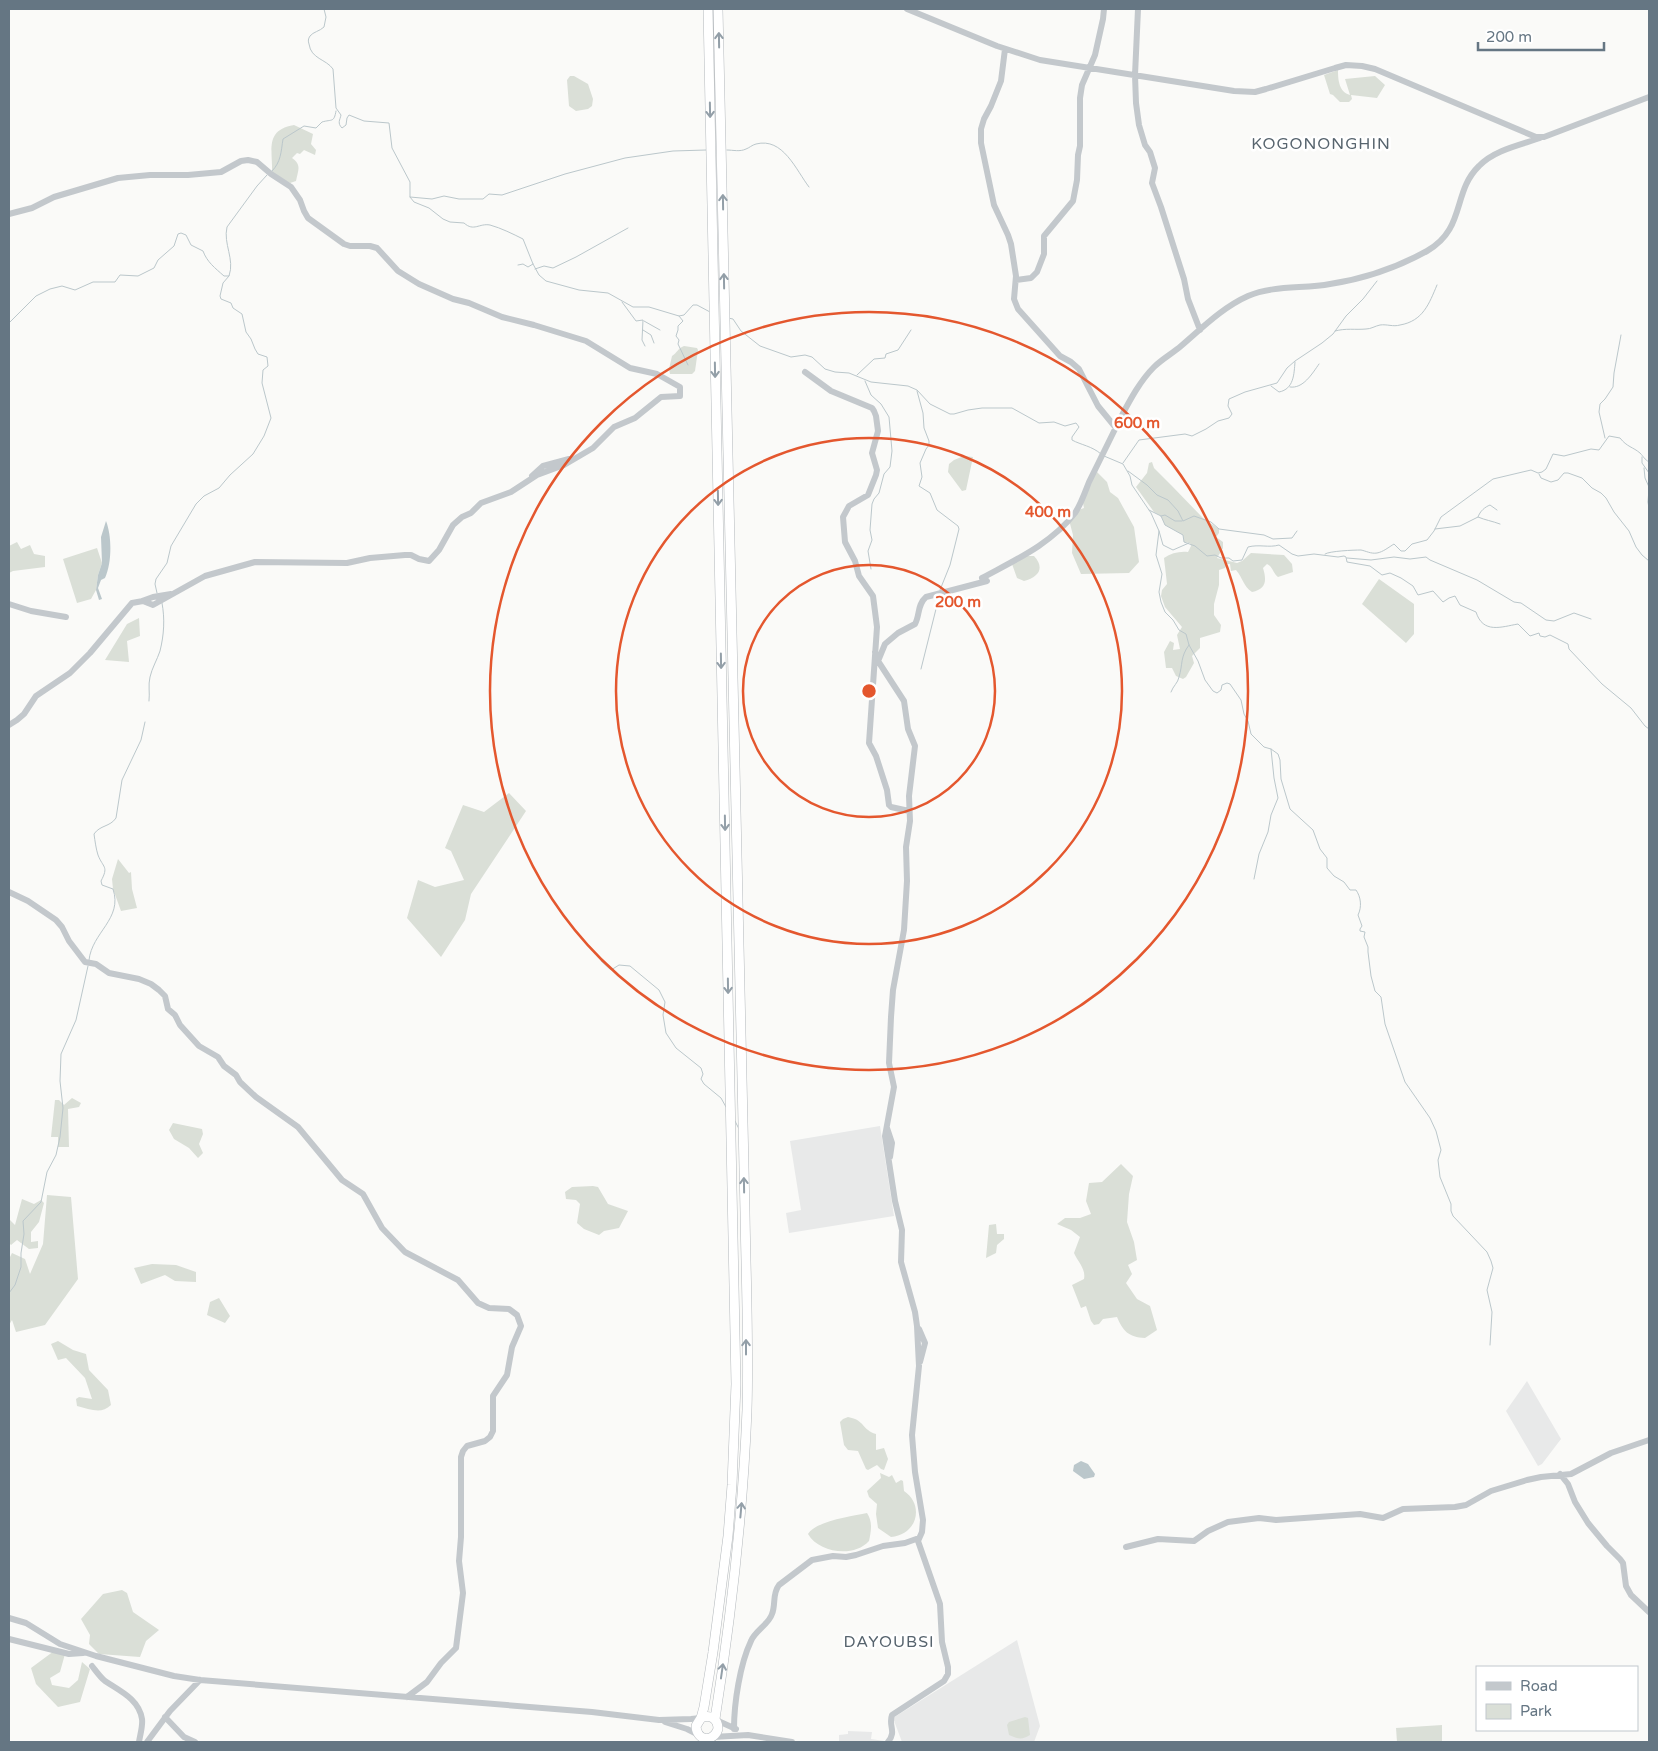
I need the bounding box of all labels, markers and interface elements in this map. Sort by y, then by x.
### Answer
scale bar [1478,20,1604,52]
text: 200 m [1486,28,1532,46]
one-way arrow [714,32,724,48]
one-way arrow [705,102,715,118]
district label: KOGONONGHIN [1251,134,1391,154]
one-way arrow [718,194,727,210]
one-way arrow [720,273,729,289]
one-way arrow [710,362,720,378]
text: 600 m [1114,414,1160,432]
one-way arrow [713,490,723,506]
text: 400 m [1025,503,1071,521]
text: 200 m [935,593,981,611]
one-way arrow [716,652,726,668]
centre of rings [860,682,878,700]
one-way arrow [720,814,730,831]
one-way arrow [723,977,733,993]
one-way arrow [739,1177,749,1194]
one-way arrow [741,1340,751,1356]
one-way arrow [737,1502,746,1518]
district label: DAYOUBSI [843,1632,935,1652]
one-way arrow [718,1663,728,1679]
legend [1476,1666,1638,1731]
text: Road [1520,1677,1558,1695]
text: Park [1520,1702,1552,1720]

